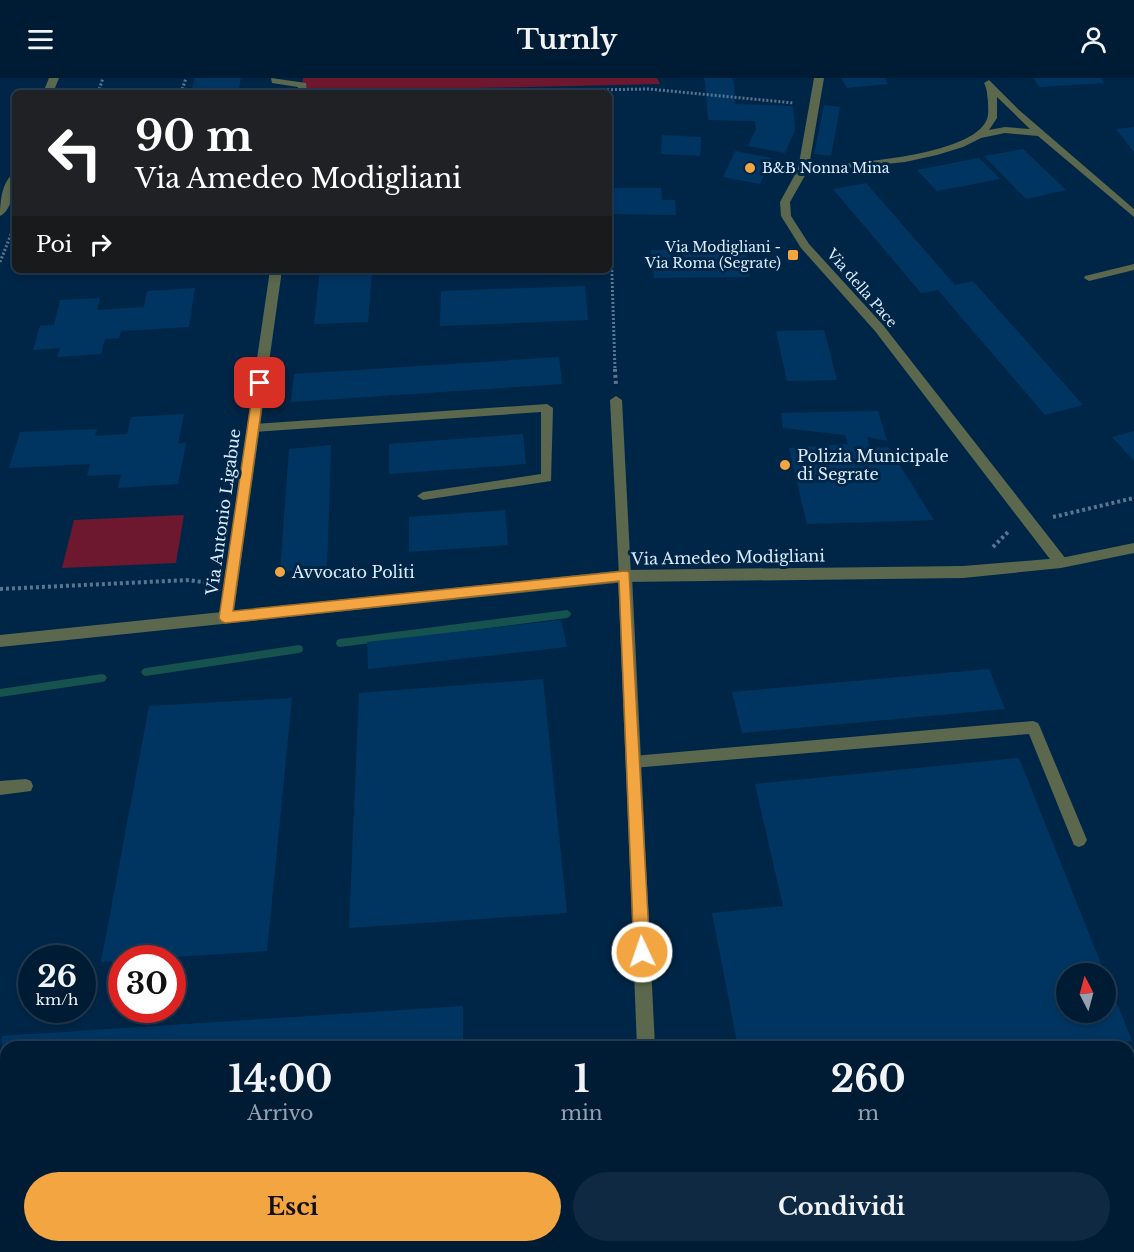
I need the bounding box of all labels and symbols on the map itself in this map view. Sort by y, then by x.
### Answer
place label: B&B Nonna Mina [762,159,890,177]
marker: B&B Nonna Mina [743,161,757,175]
place label: Via Modigliani - Via Roma (Segrate) [644,238,781,272]
street label: Via della Pace [822,244,901,331]
marker: Via Modigliani - Via Roma (Segrate) [786,248,800,262]
pin [234,357,285,408]
street label: Via Antonio Ligabue [201,428,245,597]
place label: Polizia Municipale di Segrate [797,446,949,484]
marker: Polizia Municipale di Segrate [778,458,792,472]
street label: Via Amedeo Modigliani [630,545,825,569]
place label: Avvocato Politi [291,562,415,582]
marker: Avvocato Politi [273,565,287,579]
position arrow [610,920,674,984]
speed limit sign: 30 [108,945,186,1023]
north arrow [1056,963,1116,1023]

